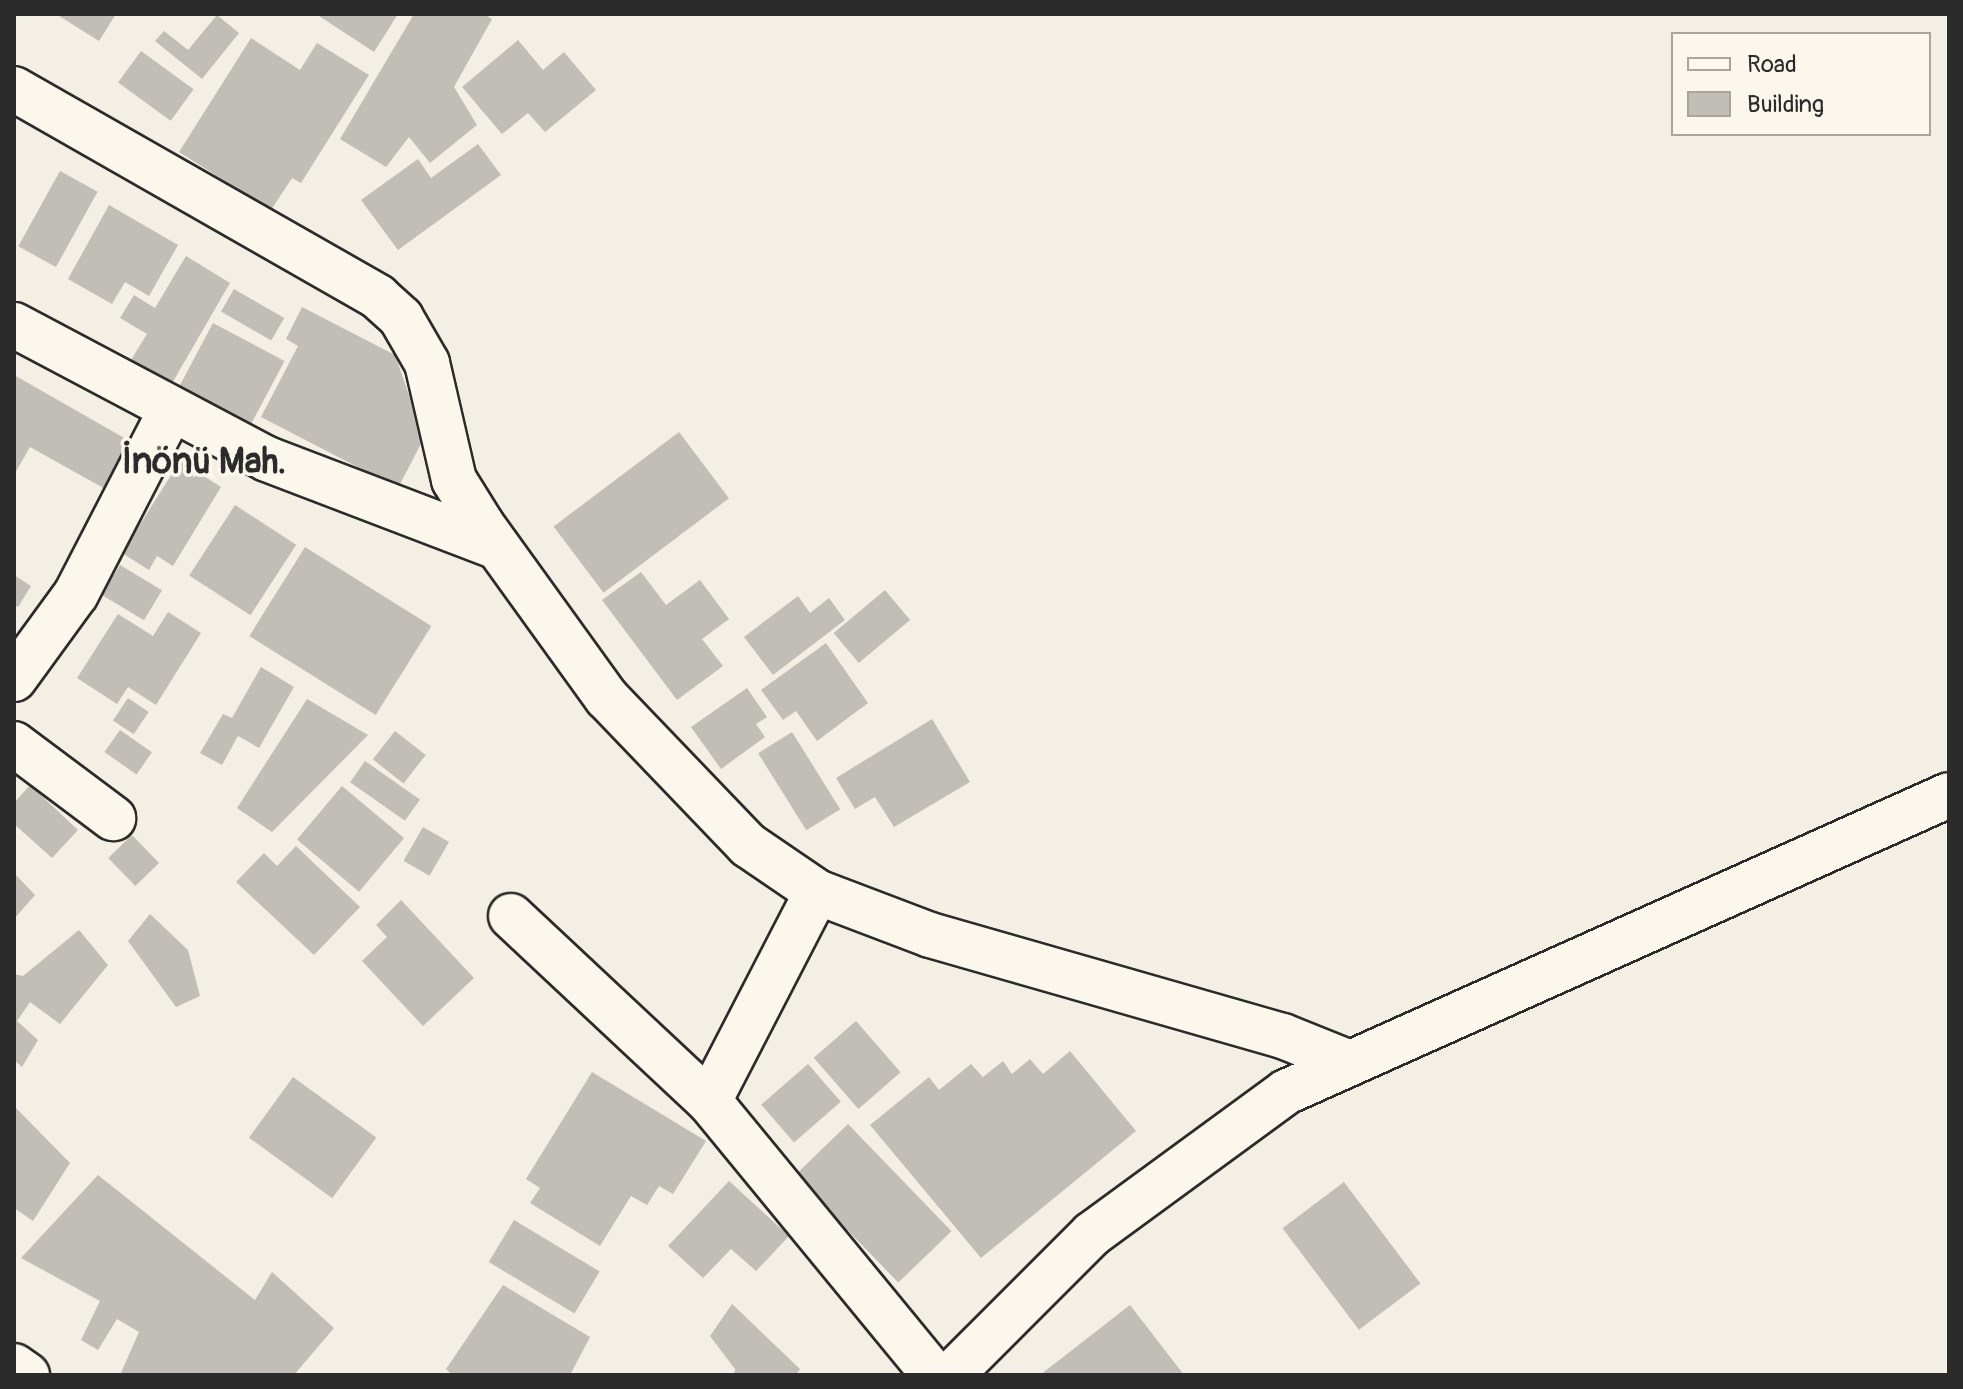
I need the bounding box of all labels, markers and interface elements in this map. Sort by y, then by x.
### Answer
legend [1671,32,1931,136]
text: Road [1747,50,1797,79]
text: Building [1747,90,1824,119]
district label: İnönü Mah. [122,440,286,484]

